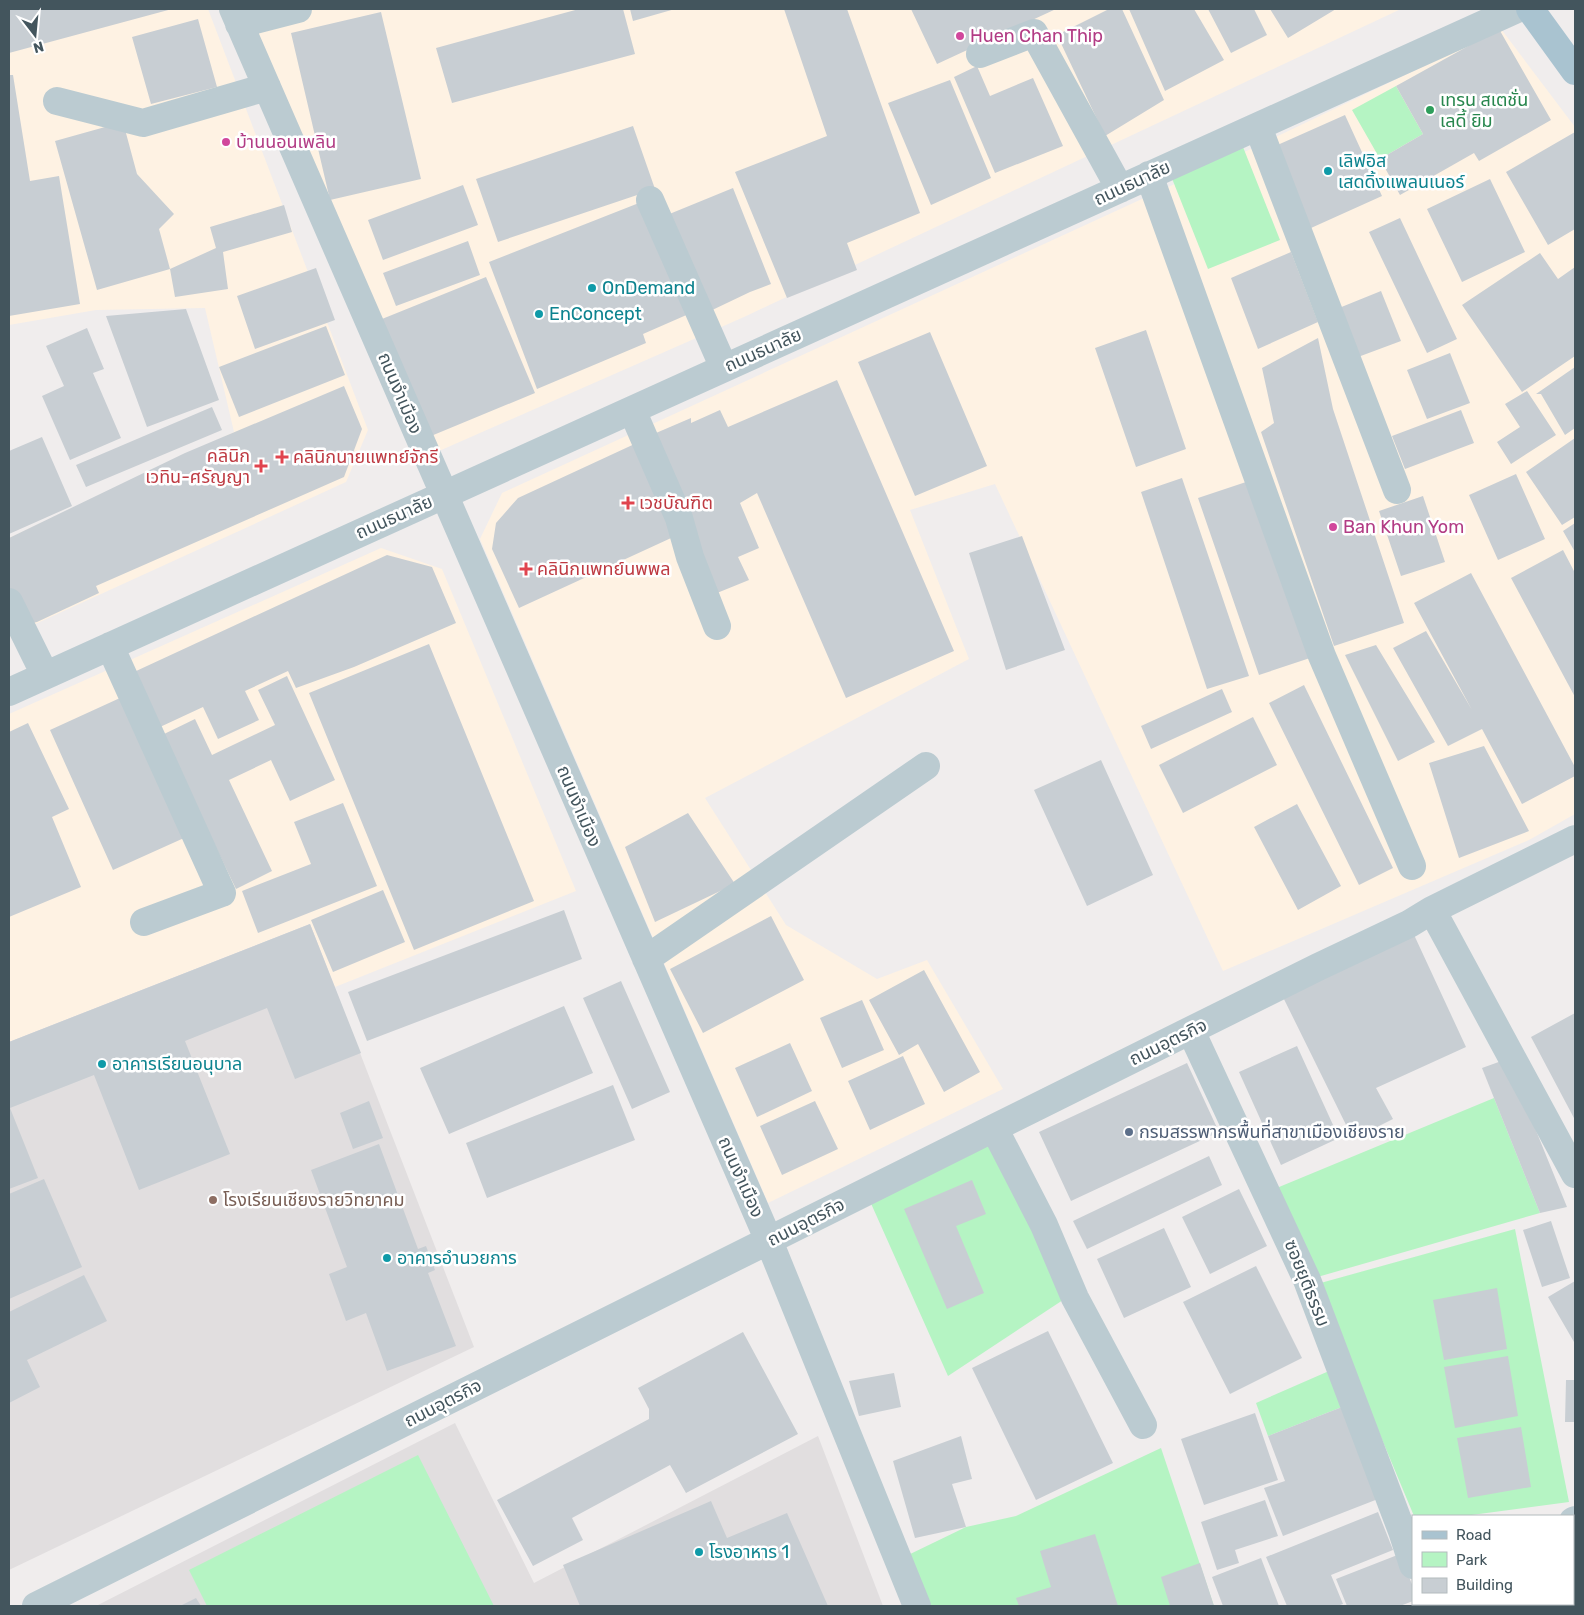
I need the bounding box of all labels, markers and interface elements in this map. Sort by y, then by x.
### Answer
north arrow [10,10,60,60]
place label: Huen Chan Thip [970,25,1103,47]
marker: Huen Chan Thip [954,30,966,42]
text: N [31,37,46,57]
place label: เทรน สเตชั่น เลดี้ ยิม [1440,88,1528,132]
marker: เทรน สเตชั่น เลดี้ ยิม [1424,104,1436,116]
place label: บ้านนอนเพลิน [236,131,336,153]
marker: บ้านนอนเพลิน [220,136,232,148]
place label: เลิฟอิส เสดดิ้งแพลนเนอร์ [1338,150,1465,193]
street label: ถนนธนาลัย [1090,156,1174,210]
marker: เลิฟอิส เสดดิ้งแพลนเนอร์ [1322,165,1334,177]
place label: OnDemand [602,277,695,299]
marker: OnDemand [586,282,598,294]
place label: EnConcept [549,303,642,325]
marker: EnConcept [533,308,545,320]
street label: ถนนธนาลัย [721,323,805,377]
street label: ถนนงำเมือง [373,349,427,437]
place label: คลินิก เวทิน-ศรัญญา [145,445,250,488]
place label: คลินิกนายแพทย์จักรี [293,446,439,468]
marker: คลินิกนายแพทย์จักรี [275,450,289,464]
marker: คลินิก เวทิน-ศรัญญา [254,459,268,473]
street label: ถนนธนาลัย [352,490,436,544]
place label: เวชบัณฑิต [639,492,713,514]
marker: เวชบัณฑิต [621,496,635,510]
place label: Ban Khun Yom [1343,516,1464,538]
marker: Ban Khun Yom [1327,521,1339,533]
place label: คลินิกแพทย์นพพล [537,558,671,580]
marker: คลินิกแพทย์นพพล [519,562,533,576]
street label: ถนนงำเมือง [552,762,606,850]
street label: ถนนอุตรกิจ [1125,1014,1211,1070]
place label: อาคารเรียนอนุบาล [112,1053,242,1075]
marker: อาคารเรียนอนุบาล [96,1058,108,1070]
place label: กรมสรรพากรพื้นที่สาขาเมืองเชียงราย [1139,1119,1405,1143]
marker: กรมสรรพากรพื้นที่สาขาเมืองเชียงราย [1123,1126,1135,1138]
street label: ถนนงำเมือง [713,1133,769,1221]
place label: โรงเรียนเชียงรายวิทยาคม [223,1189,405,1211]
street label: ถนนอุตรกิจ [764,1193,848,1251]
marker: โรงเรียนเชียงรายวิทยาคม [207,1194,219,1206]
street label: ซอยยุติธรรม [1280,1236,1334,1330]
place label: อาคารอำนวยการ [397,1247,517,1269]
marker: อาคารอำนวยการ [381,1252,393,1264]
street label: ถนนอุตรกิจ [401,1374,485,1432]
legend [1412,1515,1574,1605]
text: Road [1456,1526,1492,1544]
place label: โรงอาหาร 1 [709,1541,789,1563]
marker: โรงอาหาร 1 [693,1546,705,1558]
text: Park [1456,1551,1487,1569]
text: Building [1456,1576,1513,1594]

